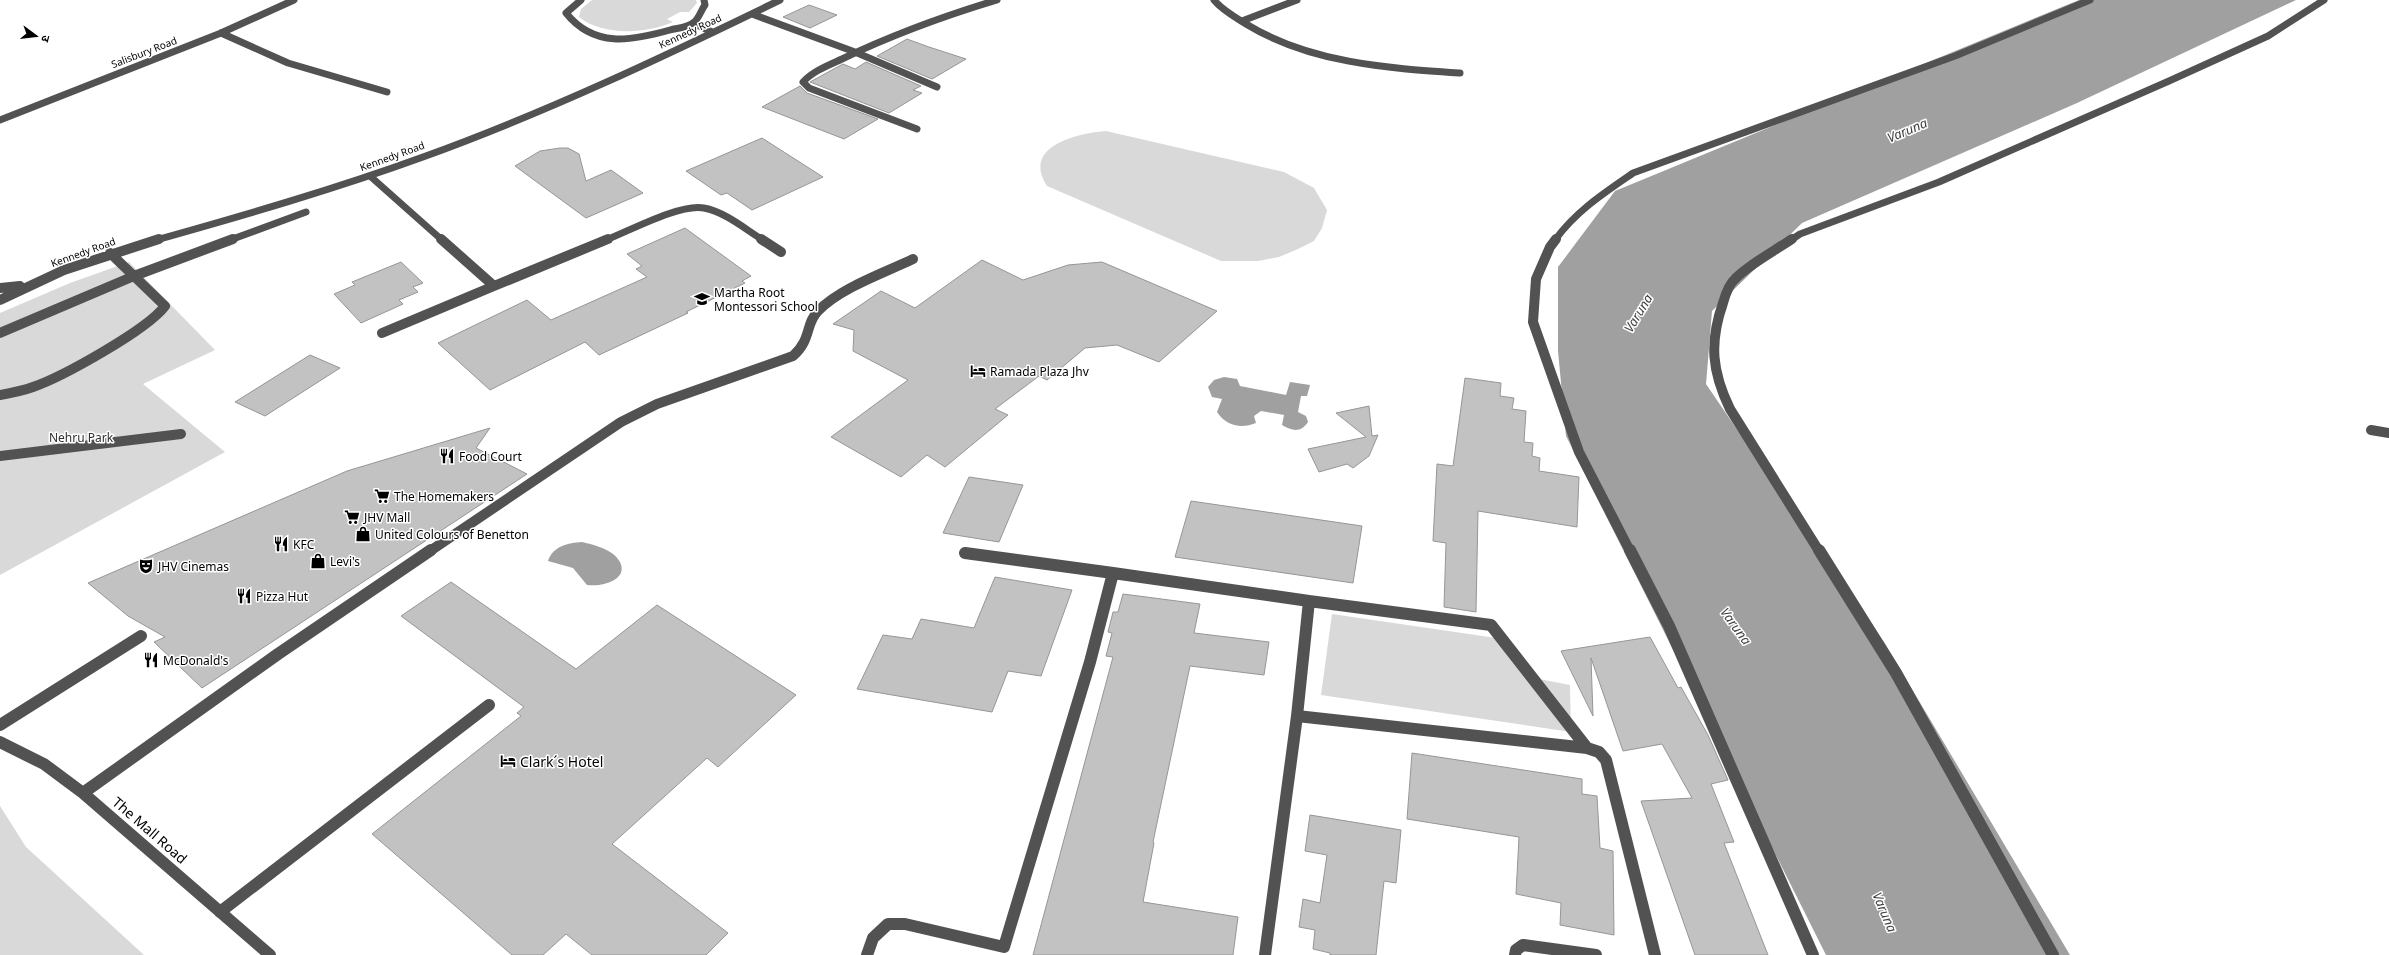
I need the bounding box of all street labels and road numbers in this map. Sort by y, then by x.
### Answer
street label: Kennedy Road [656,10,724,52]
street label: Salisbury Road [109,33,179,71]
street label: Kennedy Road [358,138,426,174]
street label: Kennedy Road [49,234,117,270]
street label: The Mall Road [109,792,191,868]

